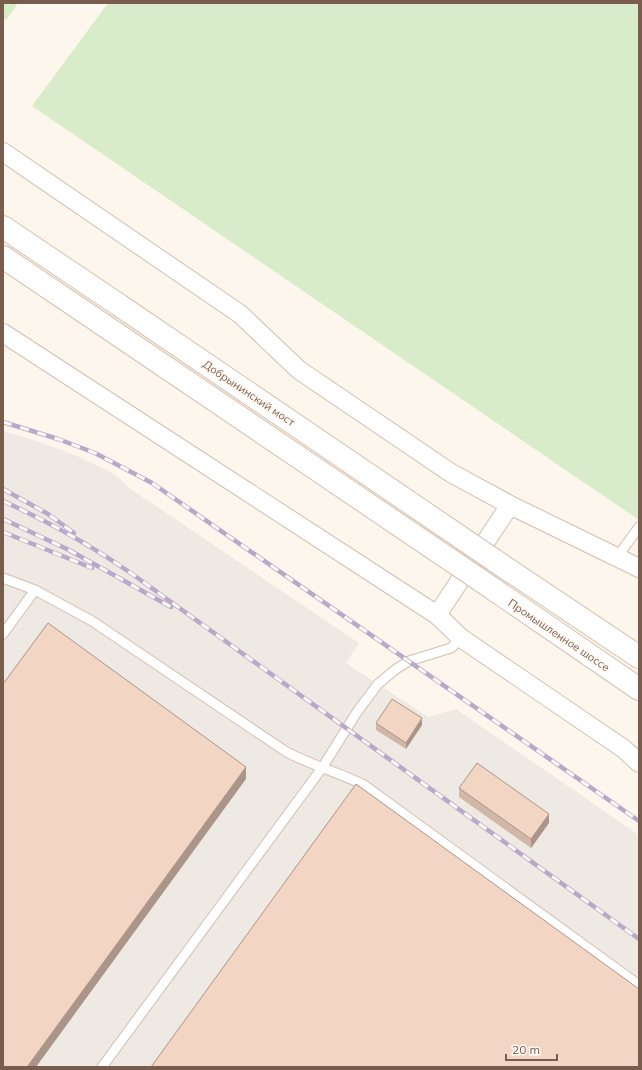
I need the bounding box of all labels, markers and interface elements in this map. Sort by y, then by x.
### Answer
street label: Добрынинский мост [200,357,298,429]
street label: Промышленное шоссе [505,596,613,674]
scale bar [506,1036,557,1062]
text: 20 m [512,1042,540,1057]

